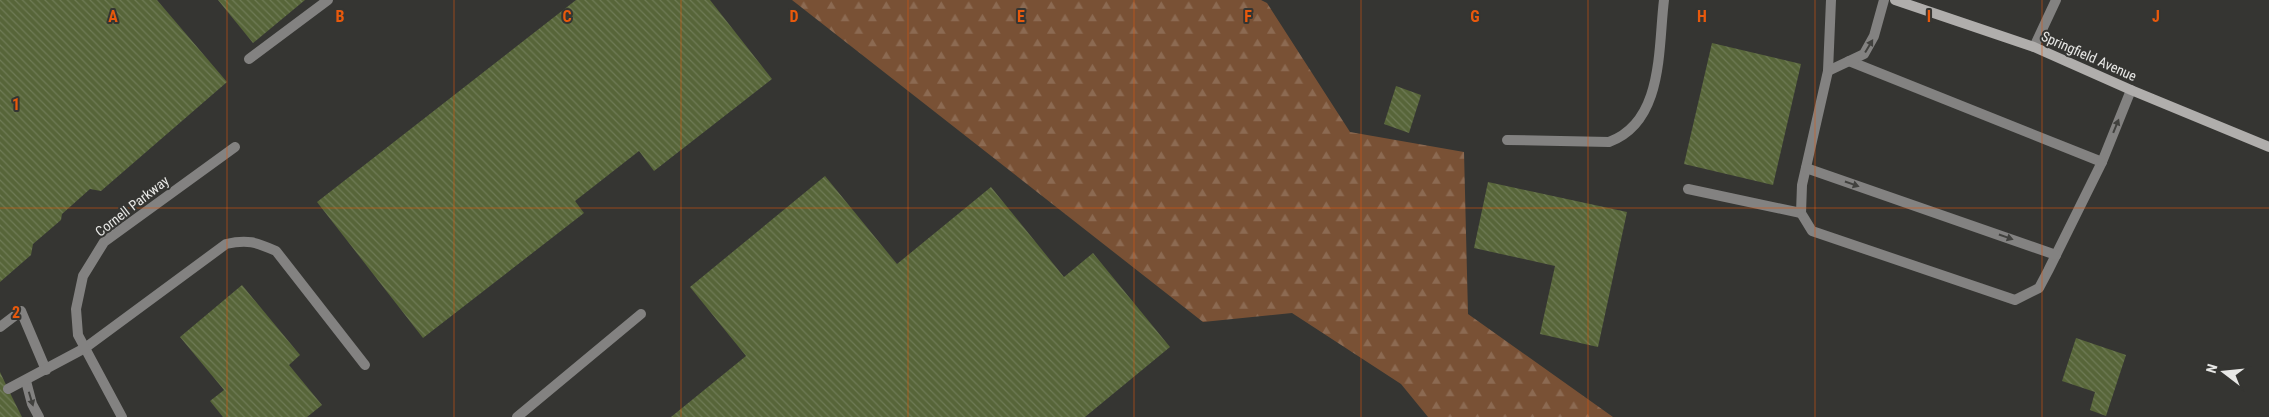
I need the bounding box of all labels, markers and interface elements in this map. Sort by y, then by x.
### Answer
text: A [108,7,118,26]
text: B [336,7,345,26]
text: C [562,7,572,26]
text: D [789,7,799,26]
text: E [1017,7,1025,26]
text: F [1244,7,1252,26]
text: G [1470,7,1480,26]
text: H [1697,7,1707,26]
text: I [1927,7,1931,26]
text: J [2152,7,2160,26]
street label: Springfield Avenue [2039,28,2139,84]
one-way arrow [1864,40,1873,53]
text: 1 [12,95,20,114]
one-way arrow [2113,119,2121,133]
street label: Cornell Parkway [92,172,172,240]
one-way arrow [1845,180,1860,188]
one-way arrow [1998,234,2013,242]
text: 2 [12,303,20,322]
north arrow [2199,347,2249,397]
text: N [2203,362,2220,375]
one-way arrow [28,392,36,407]

